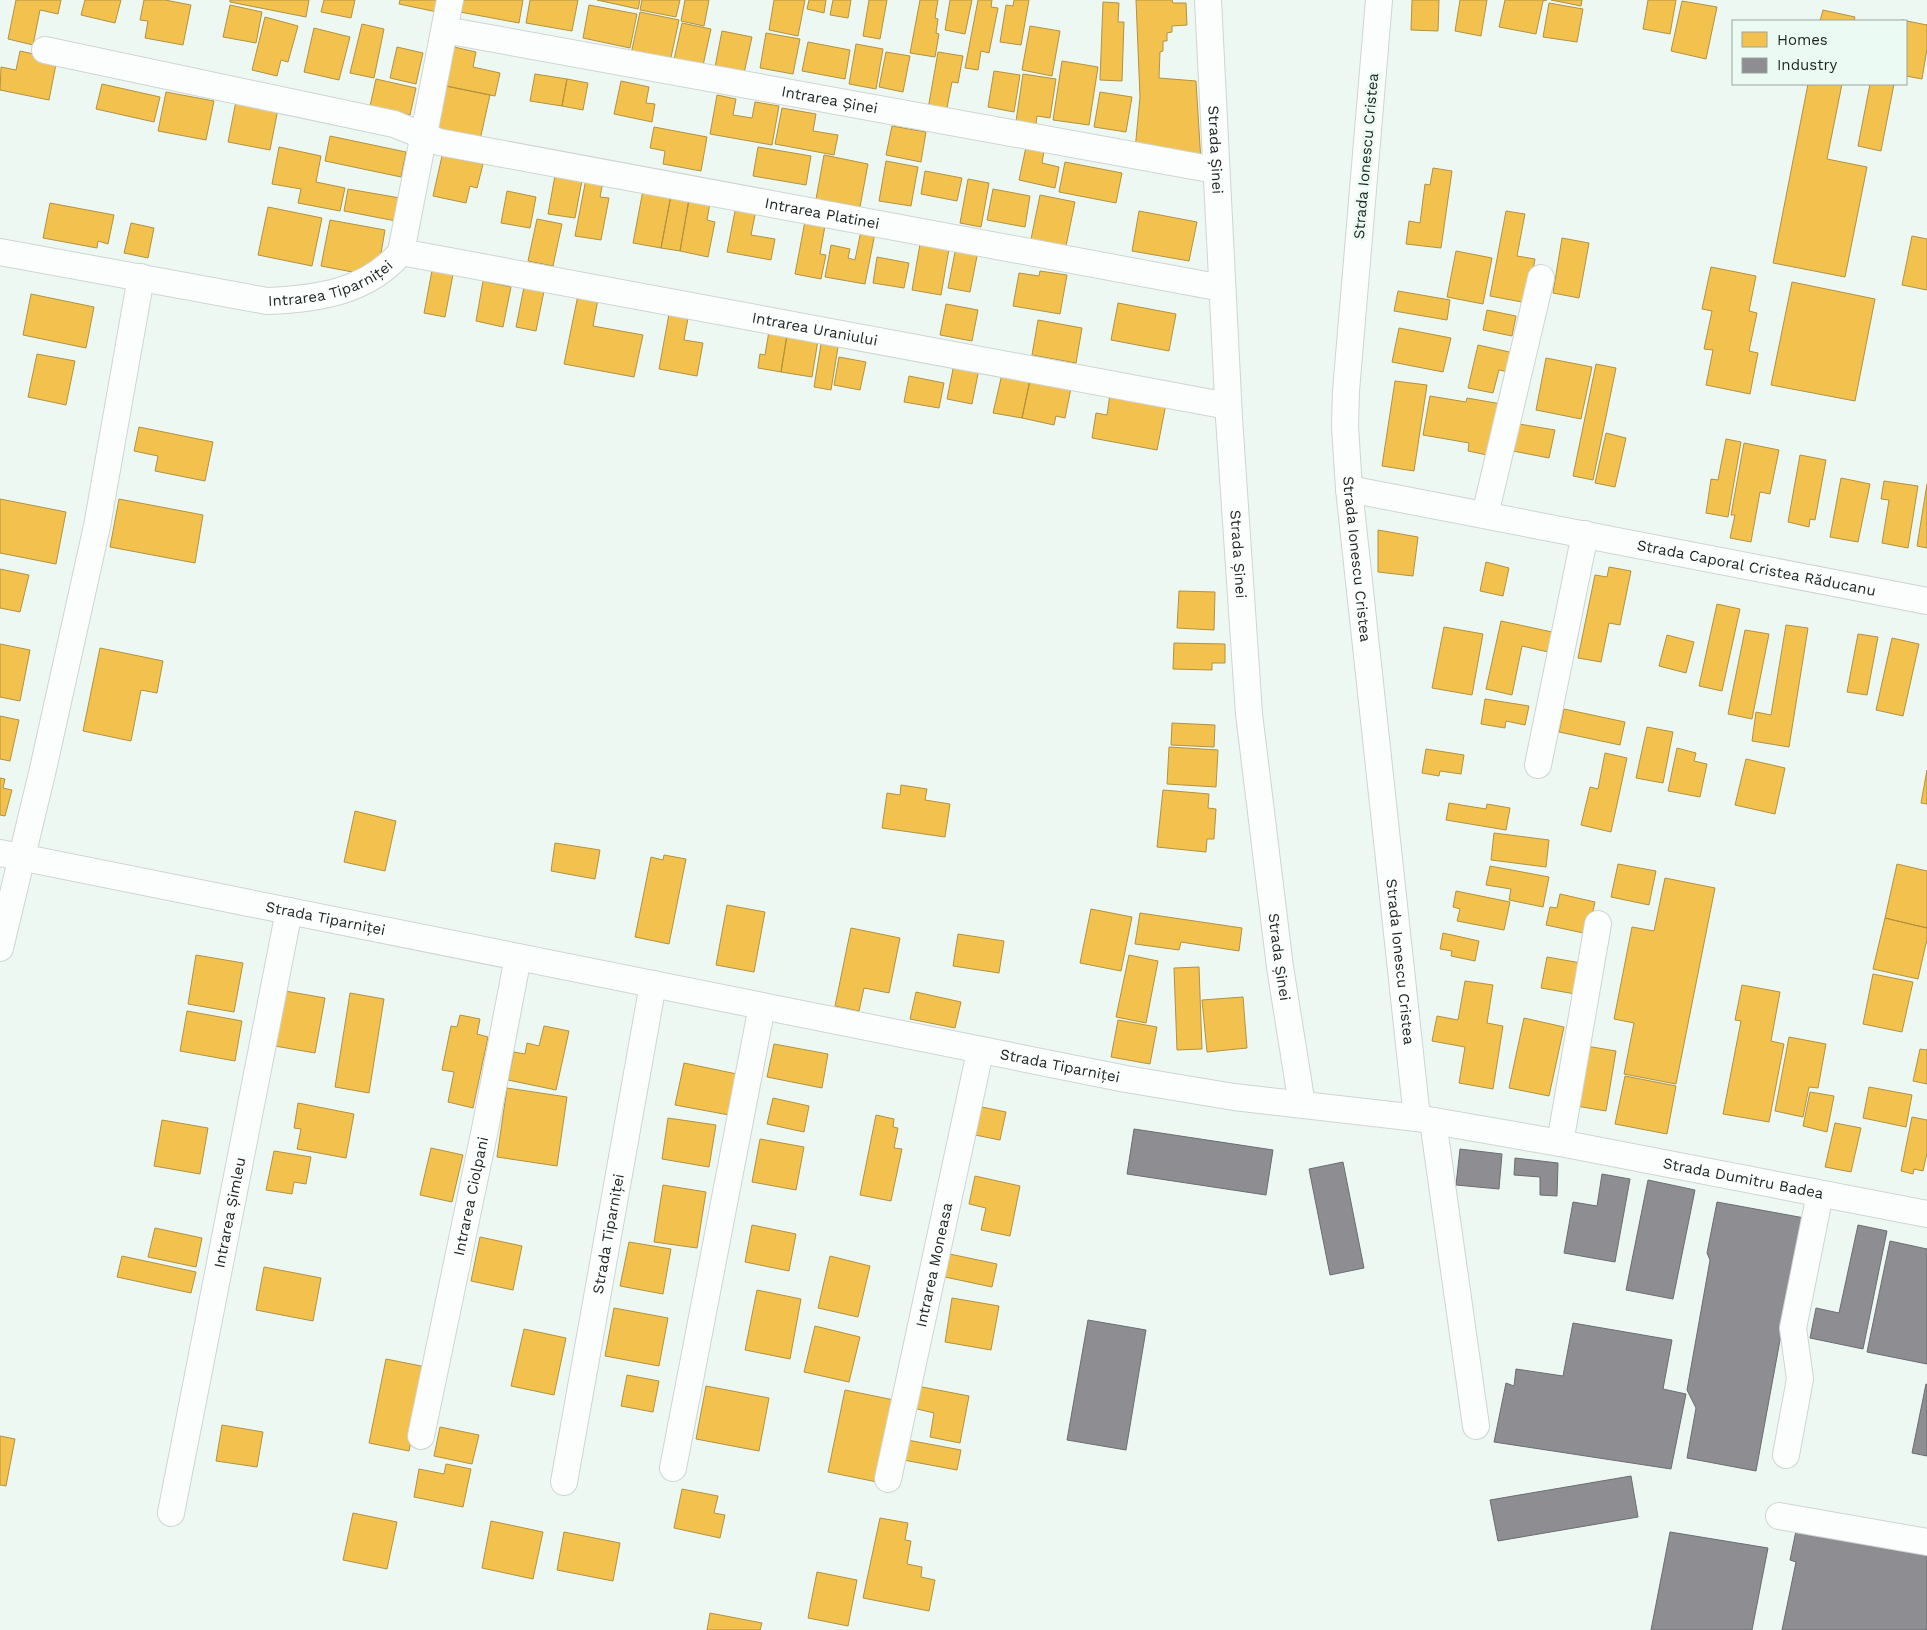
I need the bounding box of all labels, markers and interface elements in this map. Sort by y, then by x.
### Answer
legend [1732,20,1907,85]
text: Homes [1777,31,1828,49]
text: Industry [1777,56,1838,74]
street label: Strada Ionescu Cristea [1350,72,1382,240]
street label: Intrarea Șinei [780,82,879,118]
street label: Strada Șinei [1204,105,1227,194]
street label: Intrarea Platinei [763,194,881,233]
street label: Intrarea Tiparniței [268,256,396,310]
street label: Intrarea Uraniului [751,309,879,350]
street label: Strada Ionescu Cristea [1339,476,1375,643]
street label: Strada Șinei [1226,509,1250,599]
street label: Strada Caporal Cristea Răducanu [1635,536,1877,600]
street label: Strada Ionescu Cristea [1382,878,1418,1046]
street label: Strada Tiparniței [264,898,387,939]
street label: Strada Șinei [1264,912,1294,1002]
street label: Strada Tiparniței [998,1045,1121,1087]
street label: Intrarea Ciolpani [450,1135,492,1257]
street label: Strada Dumitru Badea [1662,1154,1826,1203]
street label: Intrarea Șimleu [210,1156,250,1270]
street label: Strada Tiparniței [589,1172,628,1295]
street label: Intrarea Moneasa [912,1201,956,1329]

